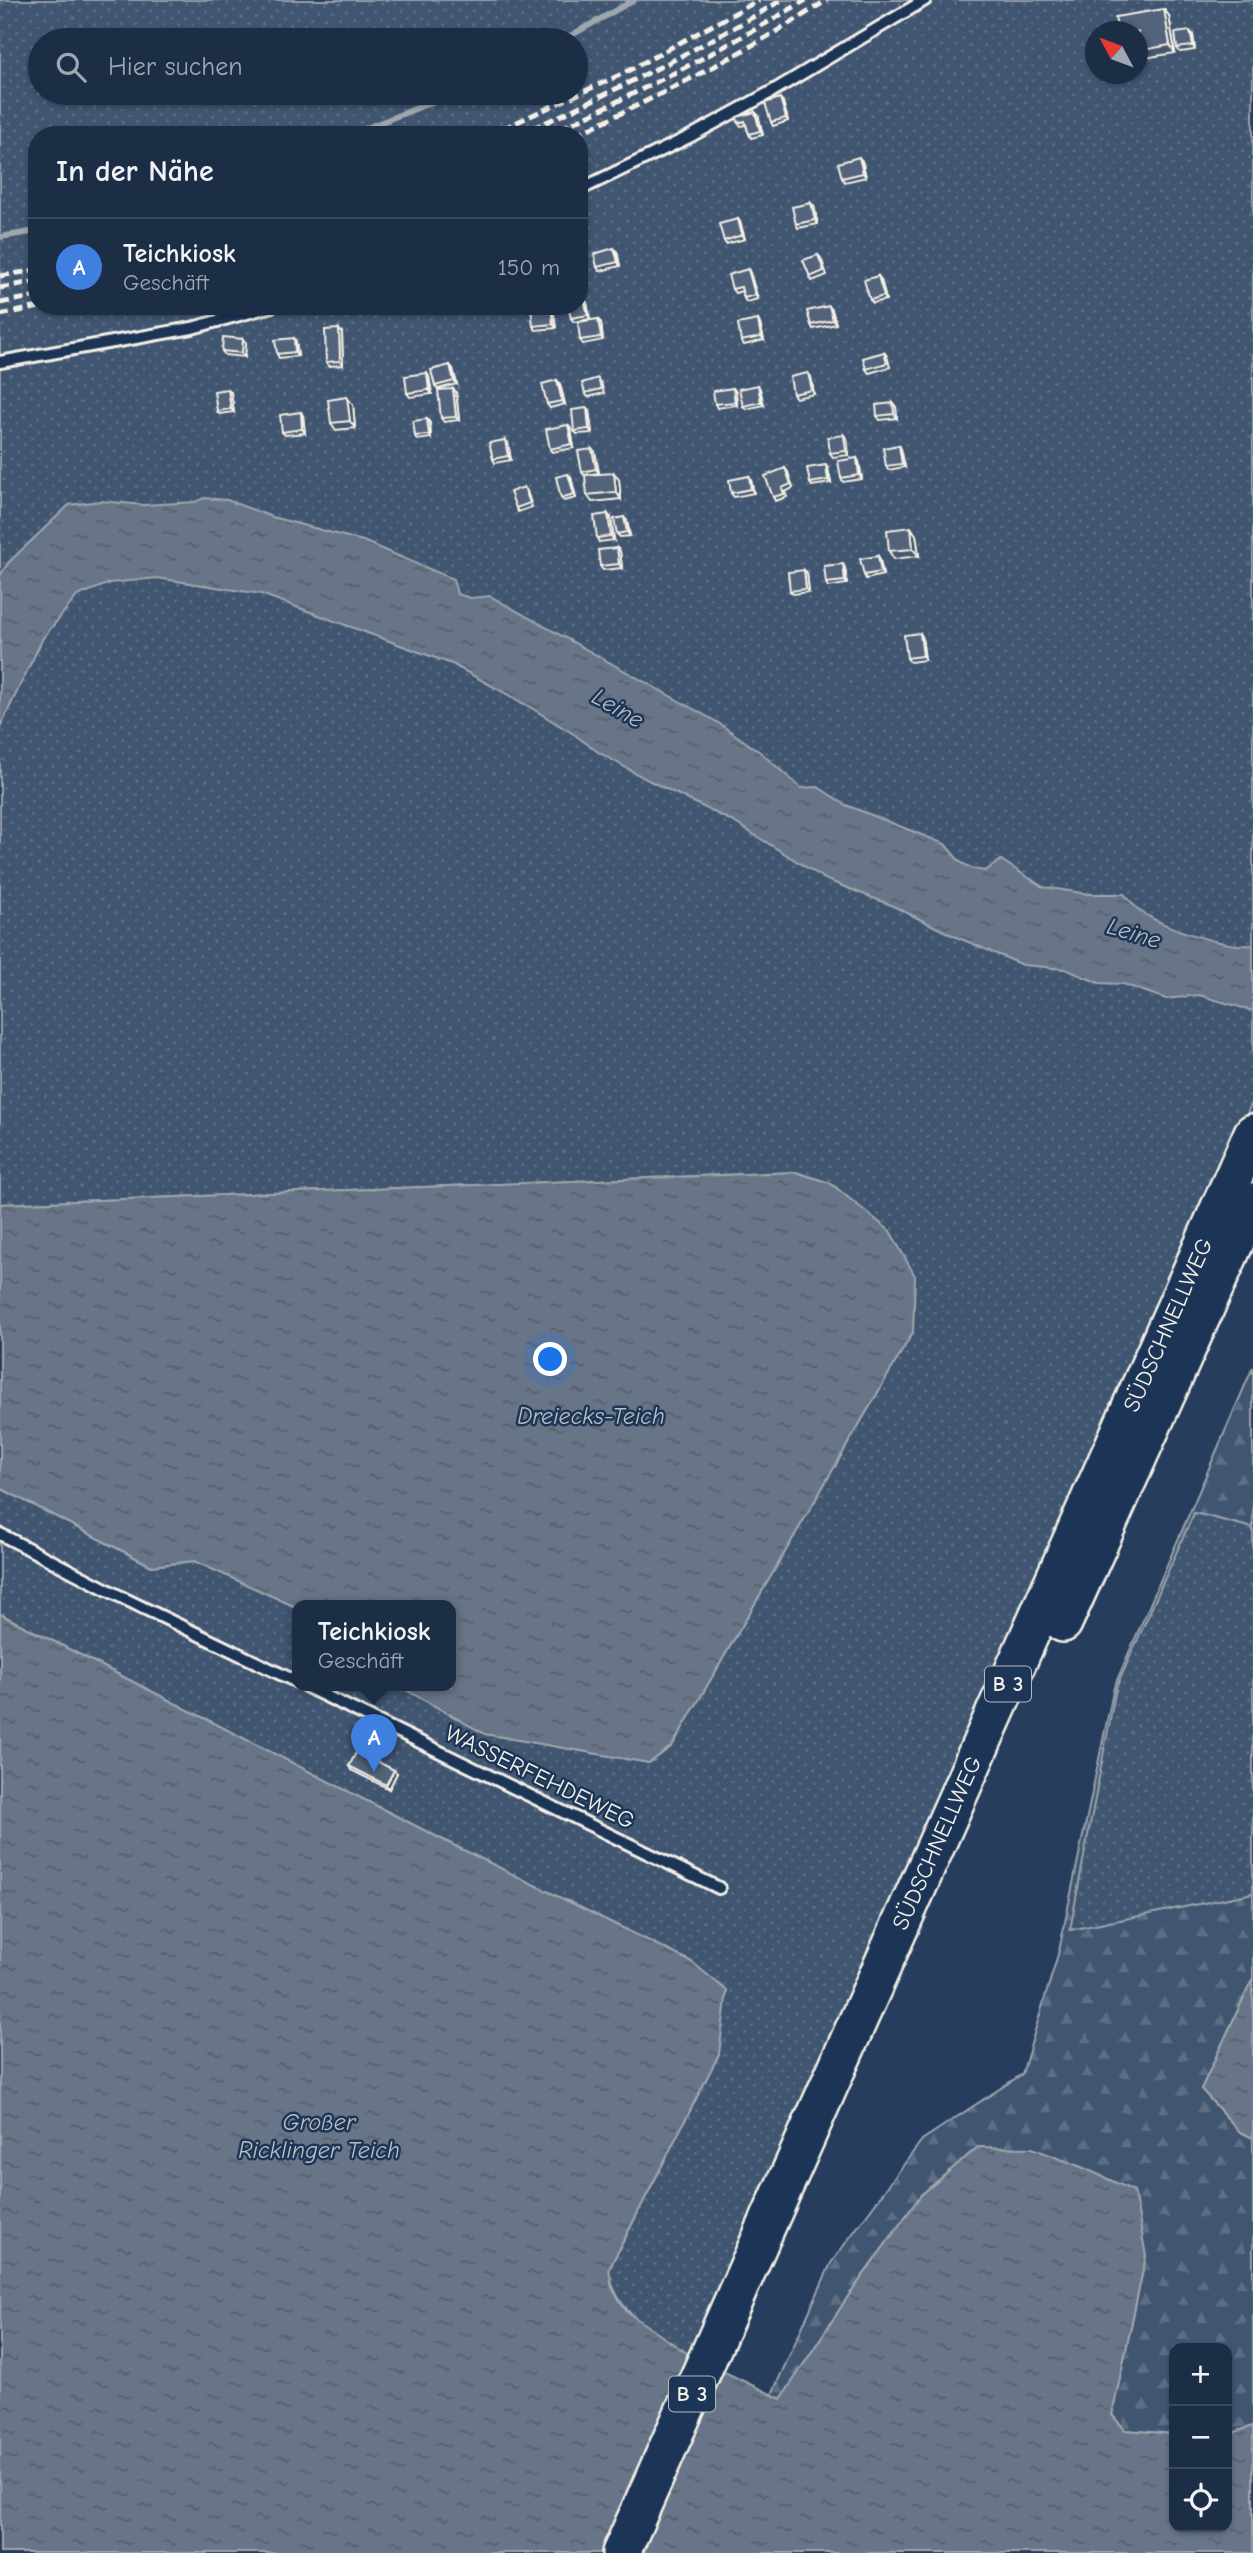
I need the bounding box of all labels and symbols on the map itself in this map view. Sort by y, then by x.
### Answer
north arrow [1085,21,1148,84]
water label: Leine [587,682,649,734]
water label: Leine [1104,912,1164,954]
street label: SÜDSCHNELLWEG [1118,1234,1218,1416]
your location [533,1342,567,1376]
water label: Dreiecks-Teich [517,1402,665,1430]
road number: B 3 [985,1666,1031,1702]
pin: A [351,1714,397,1772]
street label: WASSERFEHDEWEG [441,1719,639,1835]
street label: SÜDSCHNELLWEG [887,1752,987,1934]
water label: Großer Ricklinger Teich [238,2108,400,2164]
road number: B 3 [669,2376,715,2412]

